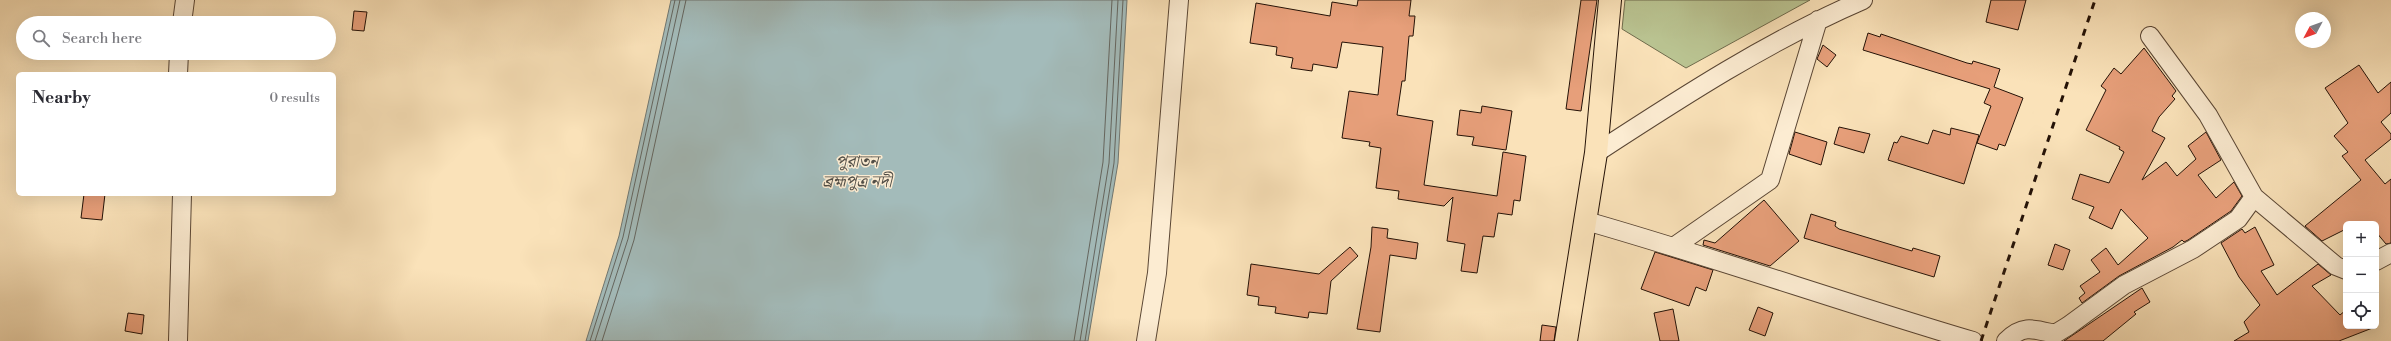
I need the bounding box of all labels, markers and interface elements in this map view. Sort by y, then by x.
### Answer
north arrow [2295,12,2331,48]
search box [16,16,336,60]
icon: search [30,27,52,49]
text: Search here [62,29,142,48]
text: Nearby [32,87,91,109]
text: 0 results [269,90,320,106]
water label: পুরাতন ব্রহ্মপুত্র নদী [823,151,894,193]
map controls [2343,221,2379,329]
button: + [2343,221,2379,257]
button: − [2343,257,2379,293]
button: locate [2343,293,2379,329]

